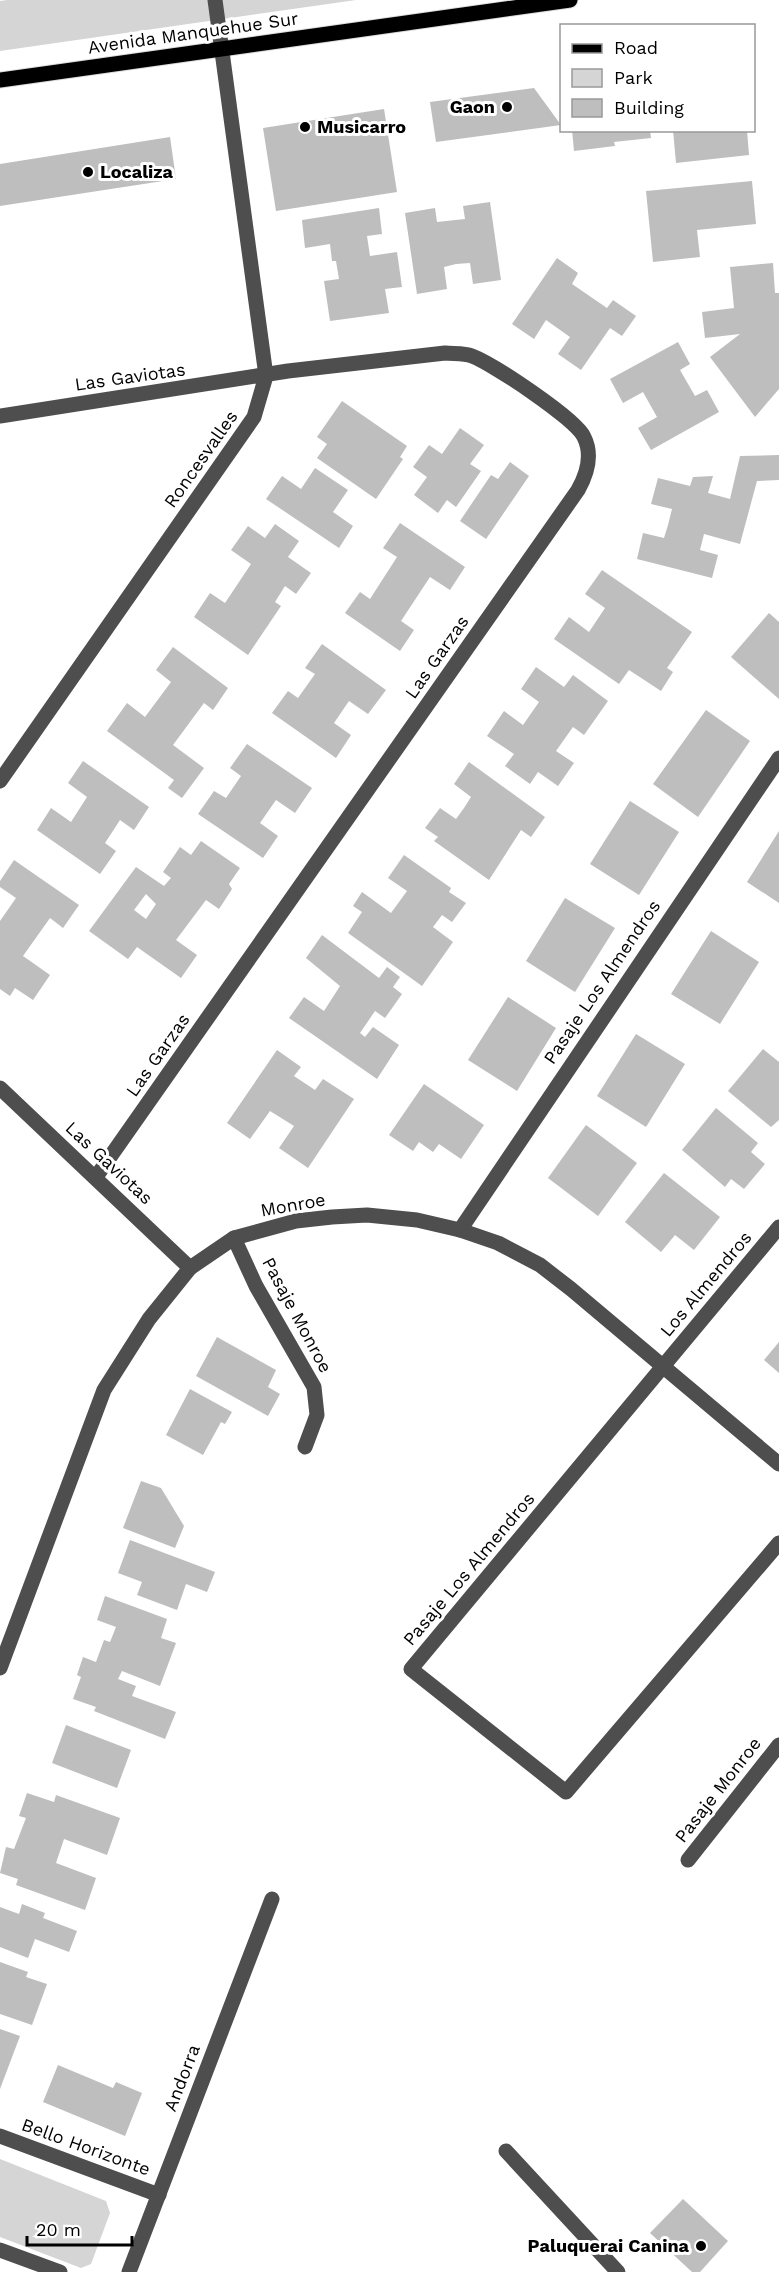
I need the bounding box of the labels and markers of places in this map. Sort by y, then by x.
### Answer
place label: Gaon [450,96,495,117]
marker: Gaon [500,100,514,114]
place label: Musicarro [317,116,406,137]
marker: Musicarro [298,120,312,134]
place label: Localiza [100,161,174,182]
marker: Localiza [81,165,95,179]
place label: Paluquerai Canina [528,2235,690,2256]
marker: Paluquerai Canina [694,2239,708,2253]

